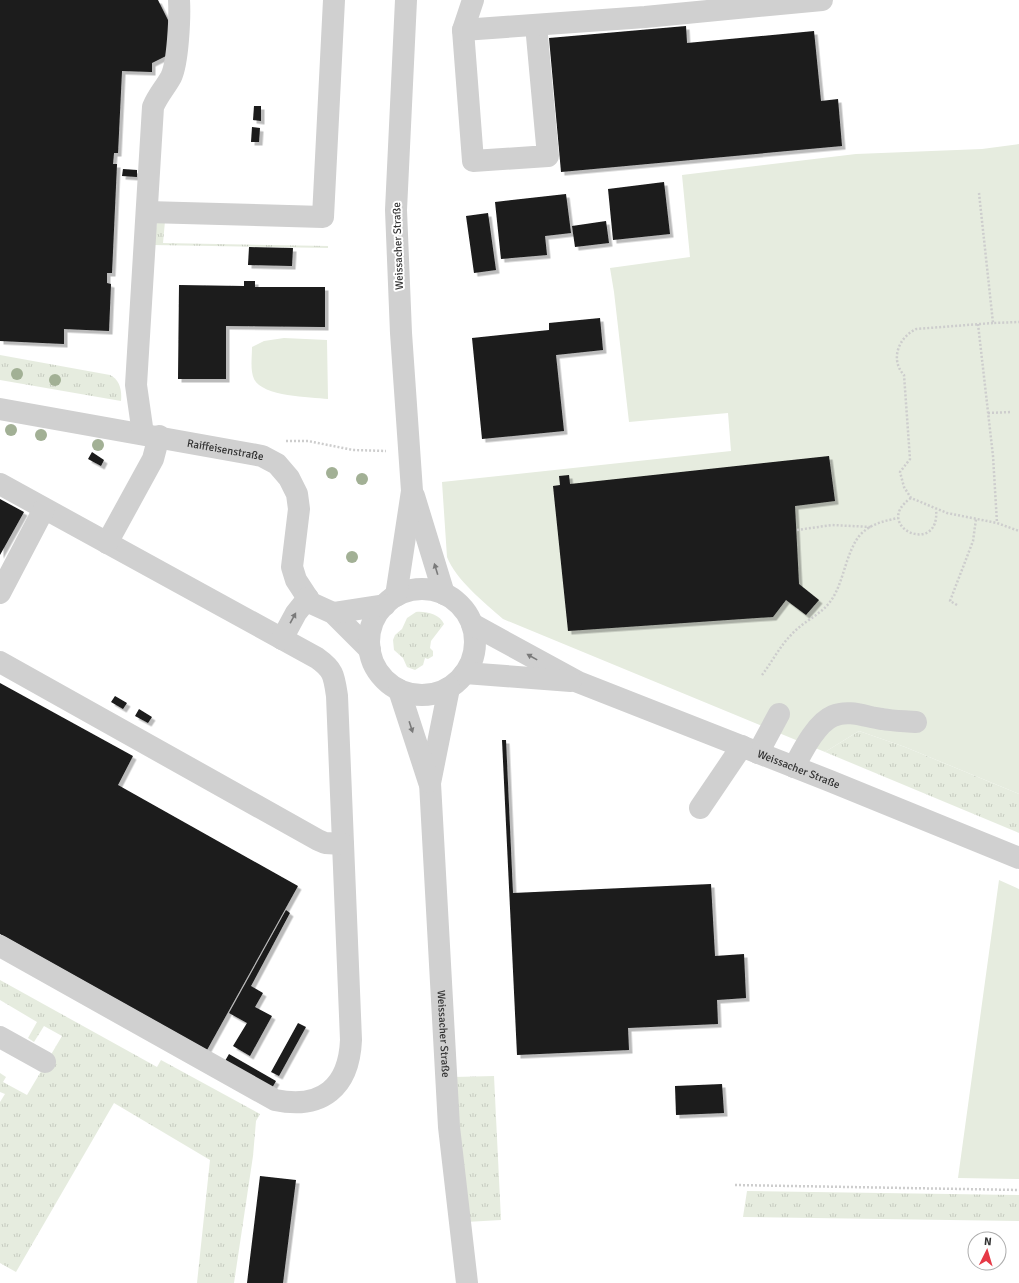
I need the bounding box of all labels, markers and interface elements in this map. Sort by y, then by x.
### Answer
street label: Weissacher Straße [390,202,406,290]
street label: Raiffeisenstraße [186,436,265,463]
one-way arrow [433,562,439,574]
one-way arrow [290,612,297,624]
one-way arrow [526,653,537,660]
one-way arrow [408,721,414,733]
street label: Weissacher Straße [756,747,842,791]
street label: Weissacher Straße [435,990,453,1078]
north arrow [967,1231,1007,1271]
text: N [983,1235,992,1248]

